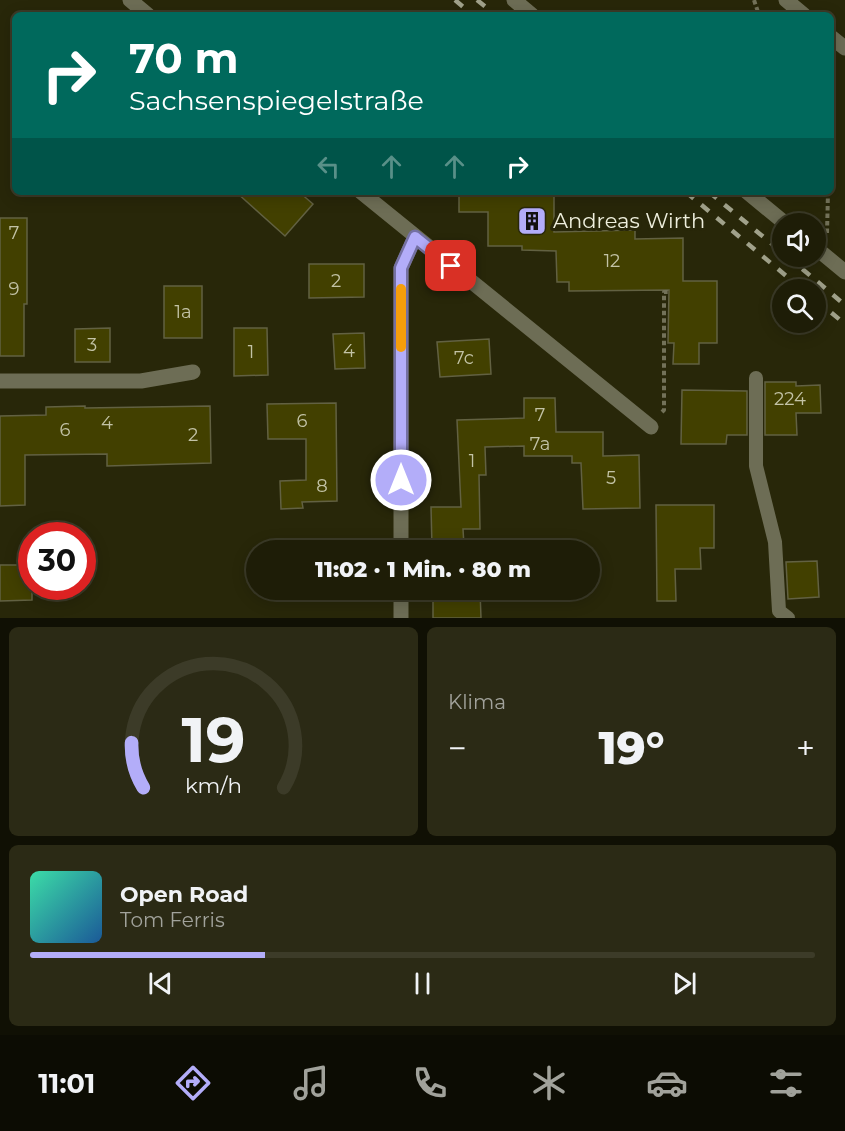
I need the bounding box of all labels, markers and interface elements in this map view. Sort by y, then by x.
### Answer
text: 70 m [129,32,239,84]
icon: right [30,36,108,114]
text: Sachsenspiegelstraße [129,84,424,117]
icon: left [312,150,345,183]
icon: ahead [375,150,408,183]
icon: ahead [438,150,471,183]
icon: right [501,150,534,183]
building icon: Andreas Wirth [516,205,548,237]
place label: Andreas Wirth [553,208,705,233]
map controls [772,213,826,333]
button: sound [772,213,826,267]
house number: 7 [9,222,19,244]
pin [425,240,476,291]
icon: arrive [434,249,467,282]
house number: 12 [604,250,620,272]
house number: 2 [331,270,341,292]
house number: 9 [9,278,20,300]
button: search [772,279,826,333]
house number: 1a [174,301,192,323]
house number: 3 [87,334,97,356]
house number: 4 [343,340,355,362]
house number: 1 [248,341,254,363]
house number: 7c [454,347,474,369]
house number: 224 [774,388,806,410]
house number: 7 [535,404,545,426]
house number: 6 [297,410,308,432]
house number: 4 [101,412,113,434]
house number: 6 [60,419,71,441]
house number: 2 [188,424,198,446]
house number: 7a [530,433,550,455]
position arrow [369,448,433,512]
house number: 1 [469,450,475,472]
house number: 5 [606,467,616,489]
house number: 8 [316,475,328,497]
speed limit sign: 30 [18,522,96,600]
text: 11:02 · 1 Min. · 80 m [315,556,531,583]
text: Klima [448,690,506,714]
text: 19 [181,702,246,778]
text: 19° [598,720,665,775]
text: − [448,728,467,768]
text: + [796,728,815,768]
text: km/h [185,773,242,799]
text: Open Road [120,881,248,908]
text: Tom Ferris [120,908,225,932]
icon: previous [144,967,177,1000]
icon: pause [406,967,439,1000]
icon: next [668,967,701,1000]
icon: directions [172,1062,214,1104]
icon: music [290,1062,332,1104]
icon: phone [409,1062,451,1104]
icon: climate [528,1062,570,1104]
icon: car [646,1062,688,1104]
icon: filters [765,1062,807,1104]
text: 11:01 [38,1067,95,1100]

